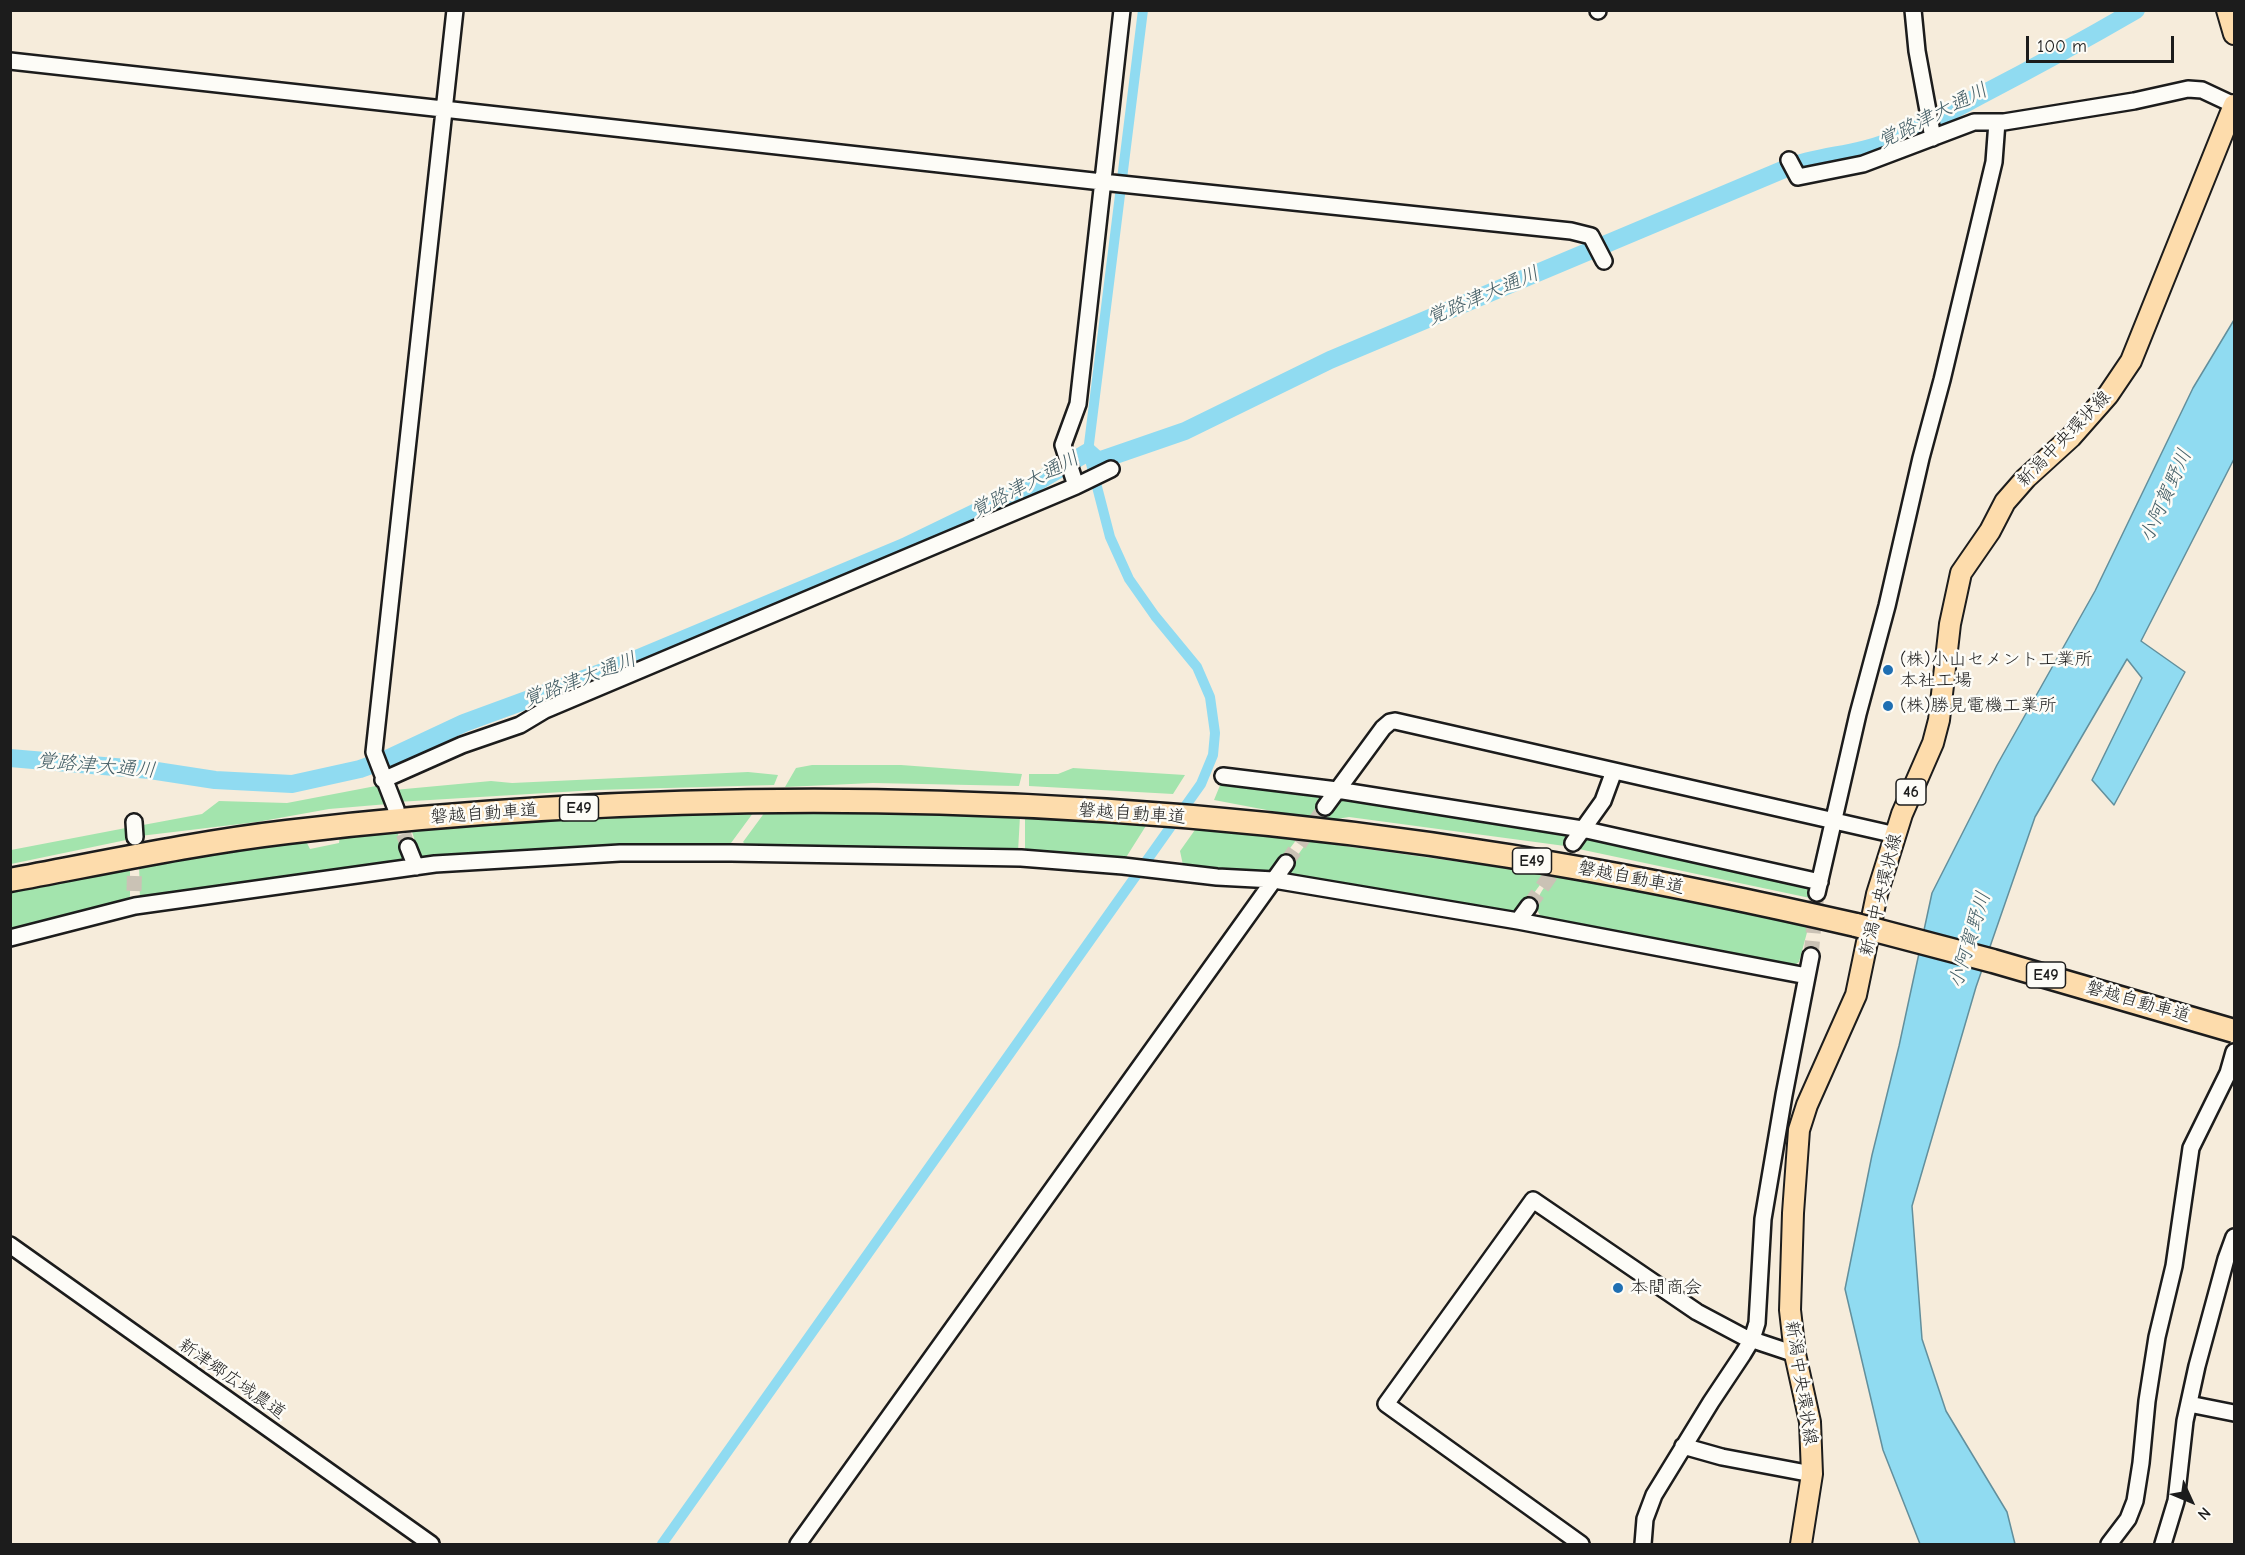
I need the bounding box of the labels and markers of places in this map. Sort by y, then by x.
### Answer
place label: (株)小山セメント工業所 本社工場 [1900,649,2092,692]
marker: (株)小山セメント工業所 本社工場 [1881,663,1895,677]
place label: (株)勝見電機工業所 [1900,695,2056,717]
marker: (株)勝見電機工業所 [1881,699,1895,713]
place label: 本間商会 [1630,1277,1702,1299]
marker: 本間商会 [1611,1281,1625,1295]

